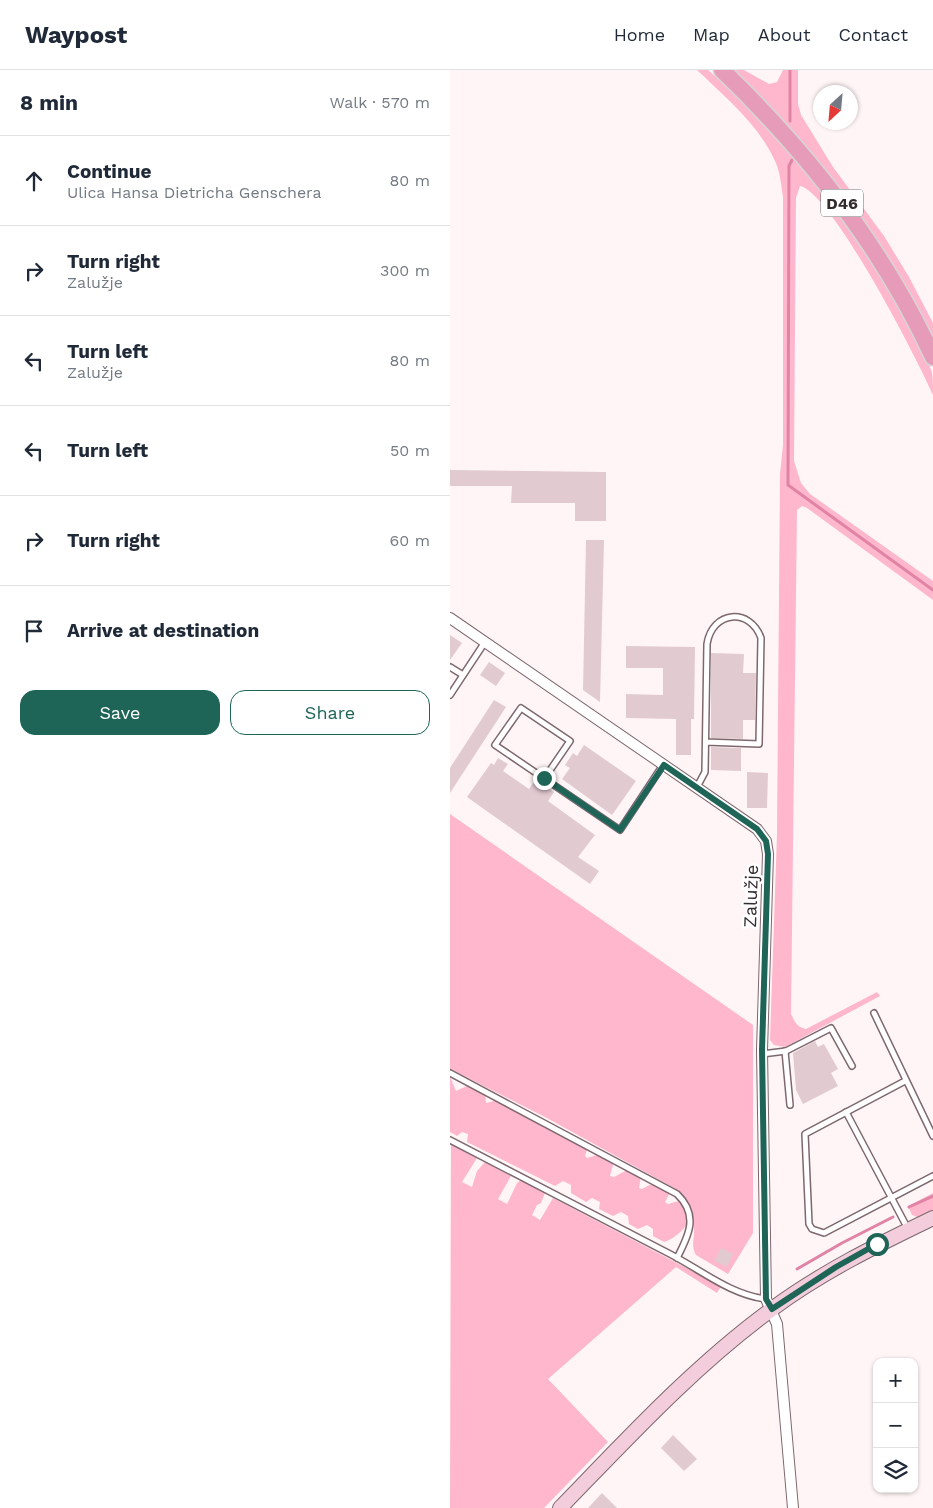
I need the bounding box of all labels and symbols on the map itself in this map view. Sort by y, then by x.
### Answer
north arrow [813,85,858,130]
road number: D46 [821,190,863,216]
route end [533,767,556,790]
street label: Zalužje [739,864,762,928]
route start [866,1233,889,1256]

